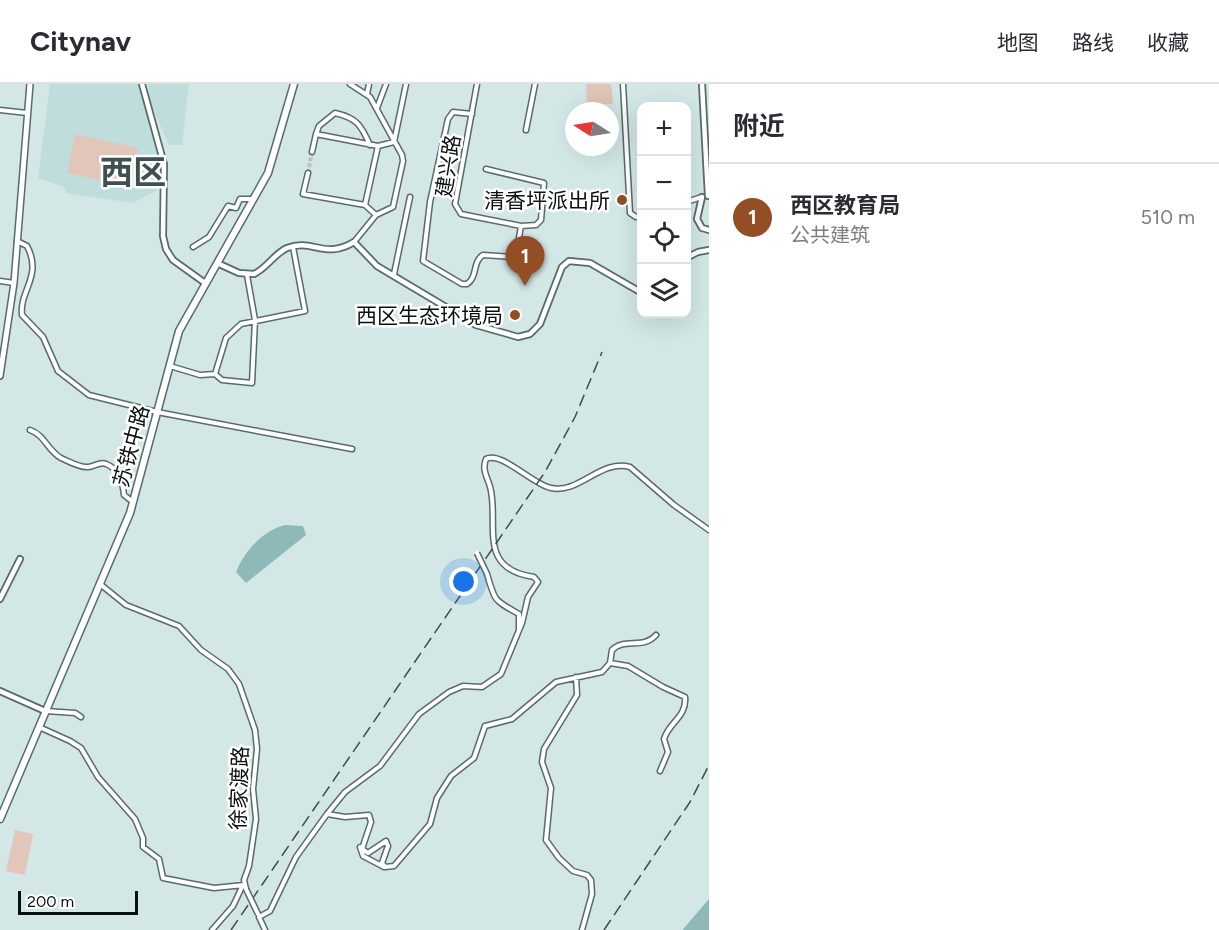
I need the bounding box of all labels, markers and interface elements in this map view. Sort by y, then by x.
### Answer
text: Citynav [30,24,131,58]
text: 地图 [997,30,1039,55]
text: 路线 [1072,30,1114,55]
text: 收藏 [1147,30,1189,55]
north arrow [565,102,619,156]
map controls [637,102,691,318]
button: + [637,102,691,156]
text: 附近 [733,110,785,142]
street label: 建兴路 [431,133,465,199]
district label: 西区 [100,153,166,192]
button: − [637,156,691,210]
place label: 清香坪派出所 [484,188,610,213]
text: 西区教育局 [790,192,900,219]
marker: 清香坪派出所 [615,193,629,207]
text: 1 [748,205,757,229]
text: 510 m [1140,205,1195,229]
button: locate [637,210,691,264]
text: 公共建筑 [790,223,870,247]
pin: 1 [506,236,544,286]
button: layers [637,264,691,318]
place label: 西区生态环境局 [356,303,503,328]
marker: 西区生态环境局 [508,308,522,322]
street label: 苏铁中路 [108,402,154,490]
your location [449,567,478,596]
street label: 徐家渡路 [225,746,253,830]
scale bar [18,888,138,916]
text: 200 m [27,892,74,911]

